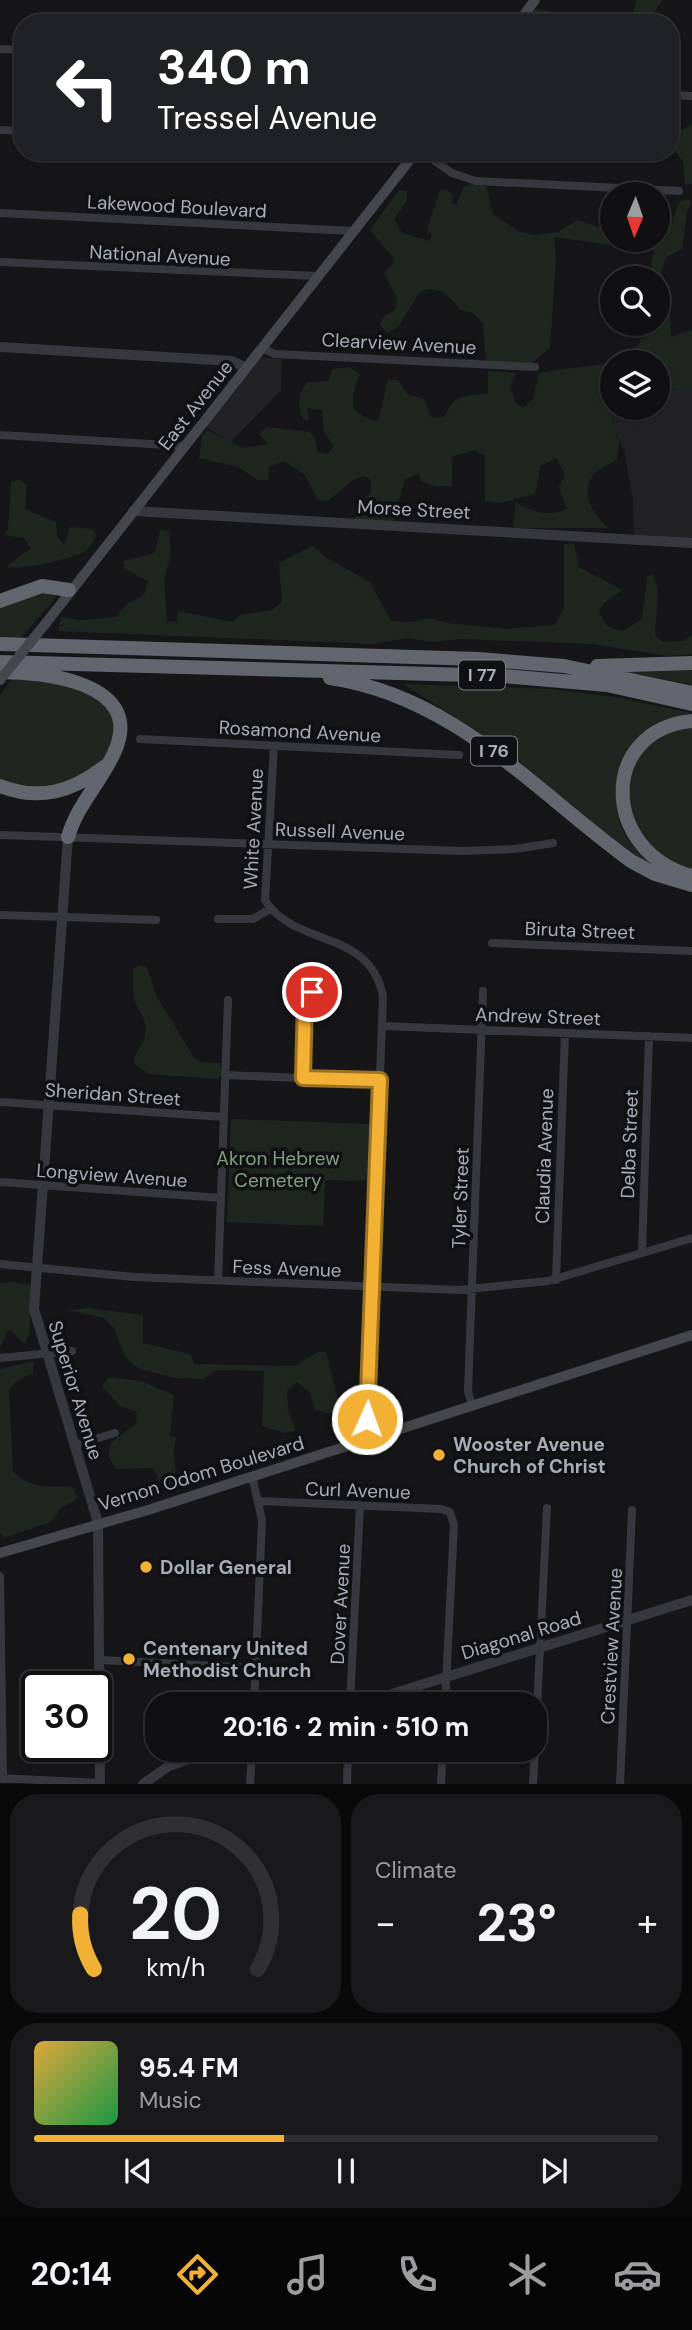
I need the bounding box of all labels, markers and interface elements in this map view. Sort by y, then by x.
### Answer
text: 340 m [157,35,311,99]
icon: left [42,42,133,133]
text: Tressel Avenue [157,97,377,139]
north arrow [600,182,670,252]
map controls [600,182,670,420]
street label: Lakewood Boulevard [86,189,268,224]
street label: National Avenue [89,239,231,272]
button: search [600,266,670,336]
street label: Clearview Avenue [321,327,477,360]
button: layers [600,350,670,420]
street label: East Avenue [153,355,238,455]
street label: Morse Street [357,494,471,525]
road number: I 77 [459,660,505,690]
street label: Rosamond Avenue [218,715,382,748]
road number: I 76 [471,736,517,766]
street label: White Avenue [238,768,269,890]
street label: Russell Avenue [275,817,405,846]
street label: Biruta Street [524,916,636,945]
pin [282,962,342,1022]
icon: arrive [293,973,331,1011]
street label: Andrew Street [475,1002,601,1031]
street label: Sheridan Street [44,1077,182,1112]
street label: Claudia Avenue [530,1088,559,1224]
street label: Delba Street [615,1089,644,1199]
park label: Akron Hebrew Cemetery [216,1146,340,1193]
street label: Tyler Street [446,1147,475,1249]
street label: Longview Avenue [36,1158,188,1193]
street label: Fess Avenue [232,1254,342,1283]
street label: Superior Avenue [43,1318,109,1463]
position arrow [330,1382,404,1456]
street label: Vernon Odom Boulevard [95,1430,307,1517]
place label: Wooster Avenue Church of Christ [453,1432,606,1479]
marker: Wooster Avenue Church of Christ [431,1447,447,1463]
street label: Curl Avenue [305,1476,411,1505]
street label: Dover Avenue [325,1543,356,1665]
place label: Dollar General [160,1555,292,1580]
marker: Dollar General [138,1559,154,1575]
street label: Crestview Avenue [595,1567,628,1725]
street label: Diagonal Road [458,1605,584,1666]
place label: Centenary United Methodist Church [143,1636,311,1683]
marker: Centenary United Methodist Church [121,1651,137,1667]
speed limit sign: 30 [21,1671,112,1762]
text: 20:16 · 2 min · 510 m [223,1710,469,1744]
text: Climate [375,1855,457,1885]
text: 20 [129,1868,222,1963]
text: 23° [476,1889,557,1957]
text: − [375,1898,396,1948]
text: + [637,1898,658,1948]
text: km/h [146,1951,205,1984]
text: 95.4 FM [139,2051,239,2085]
text: Music [139,2085,202,2115]
icon: previous [119,2152,157,2190]
icon: pause [327,2152,365,2190]
icon: next [535,2152,573,2190]
icon: directions [173,2250,222,2299]
icon: music [283,2250,332,2299]
icon: phone [393,2250,442,2299]
icon: climate [503,2250,552,2299]
icon: car [613,2250,662,2299]
text: 20:14 [30,2253,112,2295]

